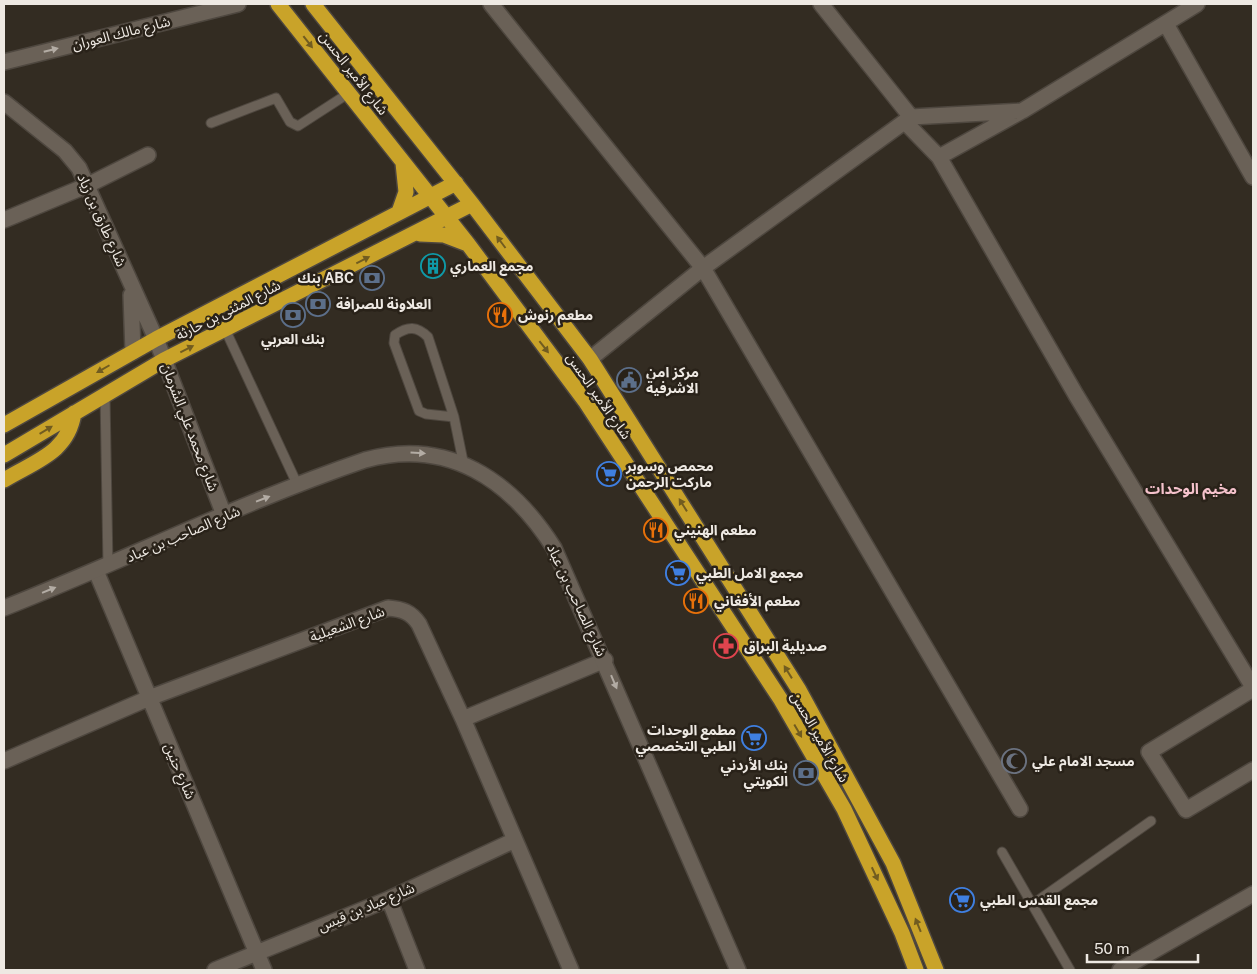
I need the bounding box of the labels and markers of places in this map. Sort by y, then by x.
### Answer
building icon: مجمع العماري [420,253,446,279]
place label: مجمع العماري [450,258,533,277]
bank icon: بنك ABC [359,265,385,291]
place label: بنك ABC [298,270,354,286]
bank icon: العلاونة للصرافة [305,291,331,317]
place label: العلاونة للصرافة [336,296,431,313]
bank icon: بنك العربي [280,302,306,328]
restaurant icon: مطعم رنوش [487,302,513,328]
place label: مطعم رنوش [518,307,593,326]
place label: بنك العربي [261,331,325,350]
place label: مركز امن الاشرفية [646,364,699,397]
public building icon: مركز امن الاشرفية [616,367,642,393]
place label: محمص وسوبر ماركت الرحمن [625,458,714,491]
supermarket icon: محمص وسوبر ماركت الرحمن [596,461,622,487]
restaurant icon: مطعم الهنيني [643,517,669,543]
place label: مطعم الهنيني [674,522,757,541]
supermarket icon: مجمع الامل الطبي [665,560,691,586]
place label: مجمع الامل الطبي [696,565,803,584]
restaurant icon: مطعم الأفغاني [683,588,709,614]
place label: مطعم الأفغاني [714,593,801,612]
pharmacy icon: صديلية البراق [713,633,739,659]
place label: صديلية البراق [744,638,827,655]
place label: مطمع الوحدات الطبي التخصصي [635,722,736,757]
supermarket icon: مطمع الوحدات الطبي التخصصي [741,725,767,751]
mosque icon: مسجد الامام علي [1001,748,1027,774]
place label: مسجد الامام علي [1032,753,1135,772]
place label: بنك الأردني الكويتي [721,757,788,792]
bank icon: بنك الأردني الكويتي [793,760,819,786]
supermarket icon: مجمع القدس الطبي [949,887,975,913]
place label: مجمع القدس الطبي [980,892,1098,911]

